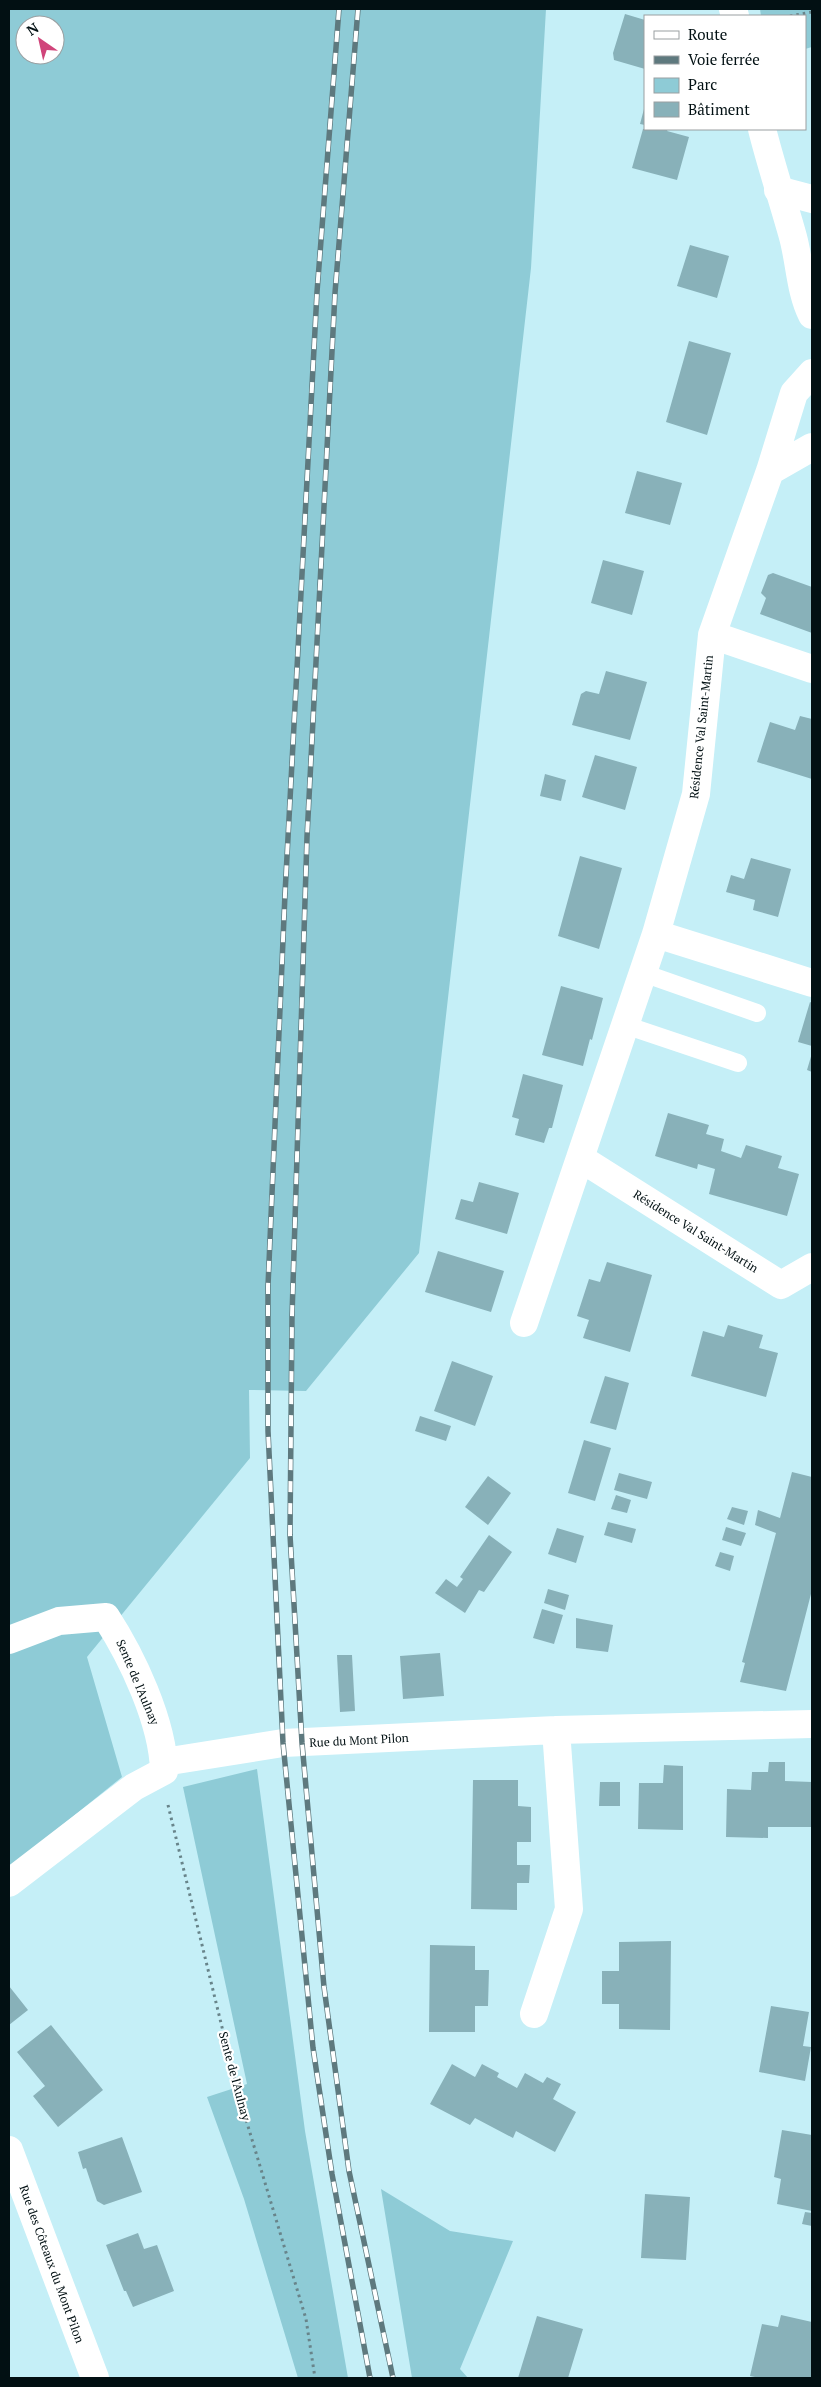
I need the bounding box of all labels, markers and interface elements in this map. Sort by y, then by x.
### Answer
north arrow [15,15,65,65]
legend [644,15,806,130]
text: N [23,18,42,40]
text: Route [688,24,727,44]
text: Voie ferrée [688,49,760,69]
text: Parc [688,74,717,94]
text: Bâtiment [688,99,750,119]
street label: Résidence Val Saint-Martin [686,654,716,800]
street label: Résidence Val Saint-Martin [631,1186,761,1276]
street label: Sente de l'Aulnay [113,1637,163,1728]
street label: Rue du Mont Pilon [309,1730,409,1750]
street label: Sente de l'Aulnay [216,2030,254,2123]
street label: Rue des Côteaux du Mont Pilon [16,2183,88,2345]

